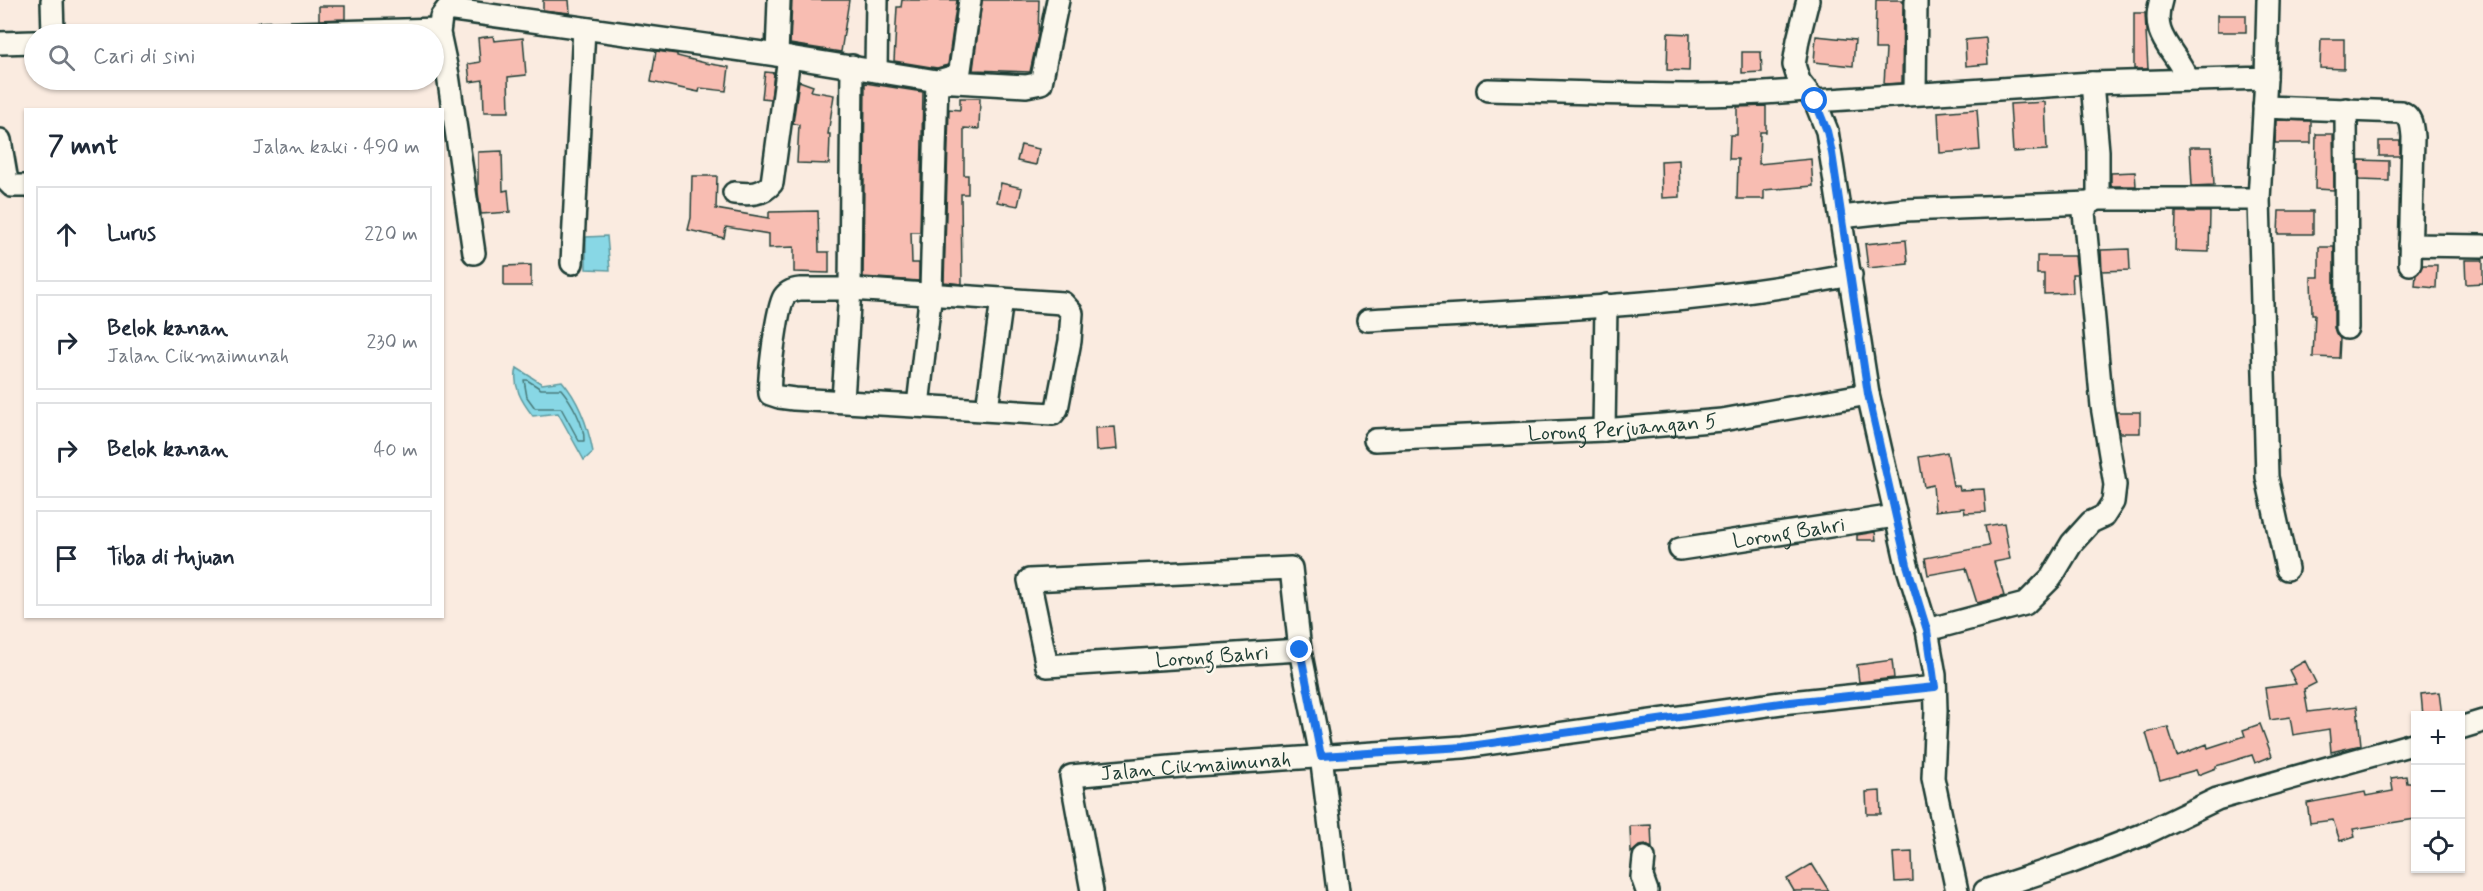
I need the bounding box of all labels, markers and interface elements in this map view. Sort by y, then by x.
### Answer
search box [24,24,444,90]
icon: search [45,41,78,74]
text: Cari di sini [93,43,195,71]
route start [1801,87,1827,113]
text: 7 mnt [48,130,118,164]
text: Jalan kaki · 490 m [252,134,420,161]
icon: ahead [50,218,83,251]
text: Lurus [107,220,156,248]
text: 220 m [364,221,418,248]
text: Belok kanan [107,315,228,343]
icon: right [50,326,83,359]
text: 230 m [366,329,418,356]
text: Jalan Cikmaimunah [107,343,289,370]
street label: Lorong Perjuangan 5 [1527,407,1718,448]
icon: right [50,434,83,467]
text: Belok kanan [107,436,228,464]
text: 40 m [374,437,418,464]
street label: Lorong Bahri [1731,511,1847,556]
icon: arrive [50,542,83,575]
text: Tiba di tujuan [107,544,235,572]
route end [1286,636,1312,662]
street label: Lorong Bahri [1155,639,1270,677]
map controls [2411,711,2465,873]
button: + [2411,711,2465,765]
street label: Jalan Cikmaimunah [1099,746,1292,788]
button: − [2411,765,2465,819]
button: locate [2411,819,2465,873]

